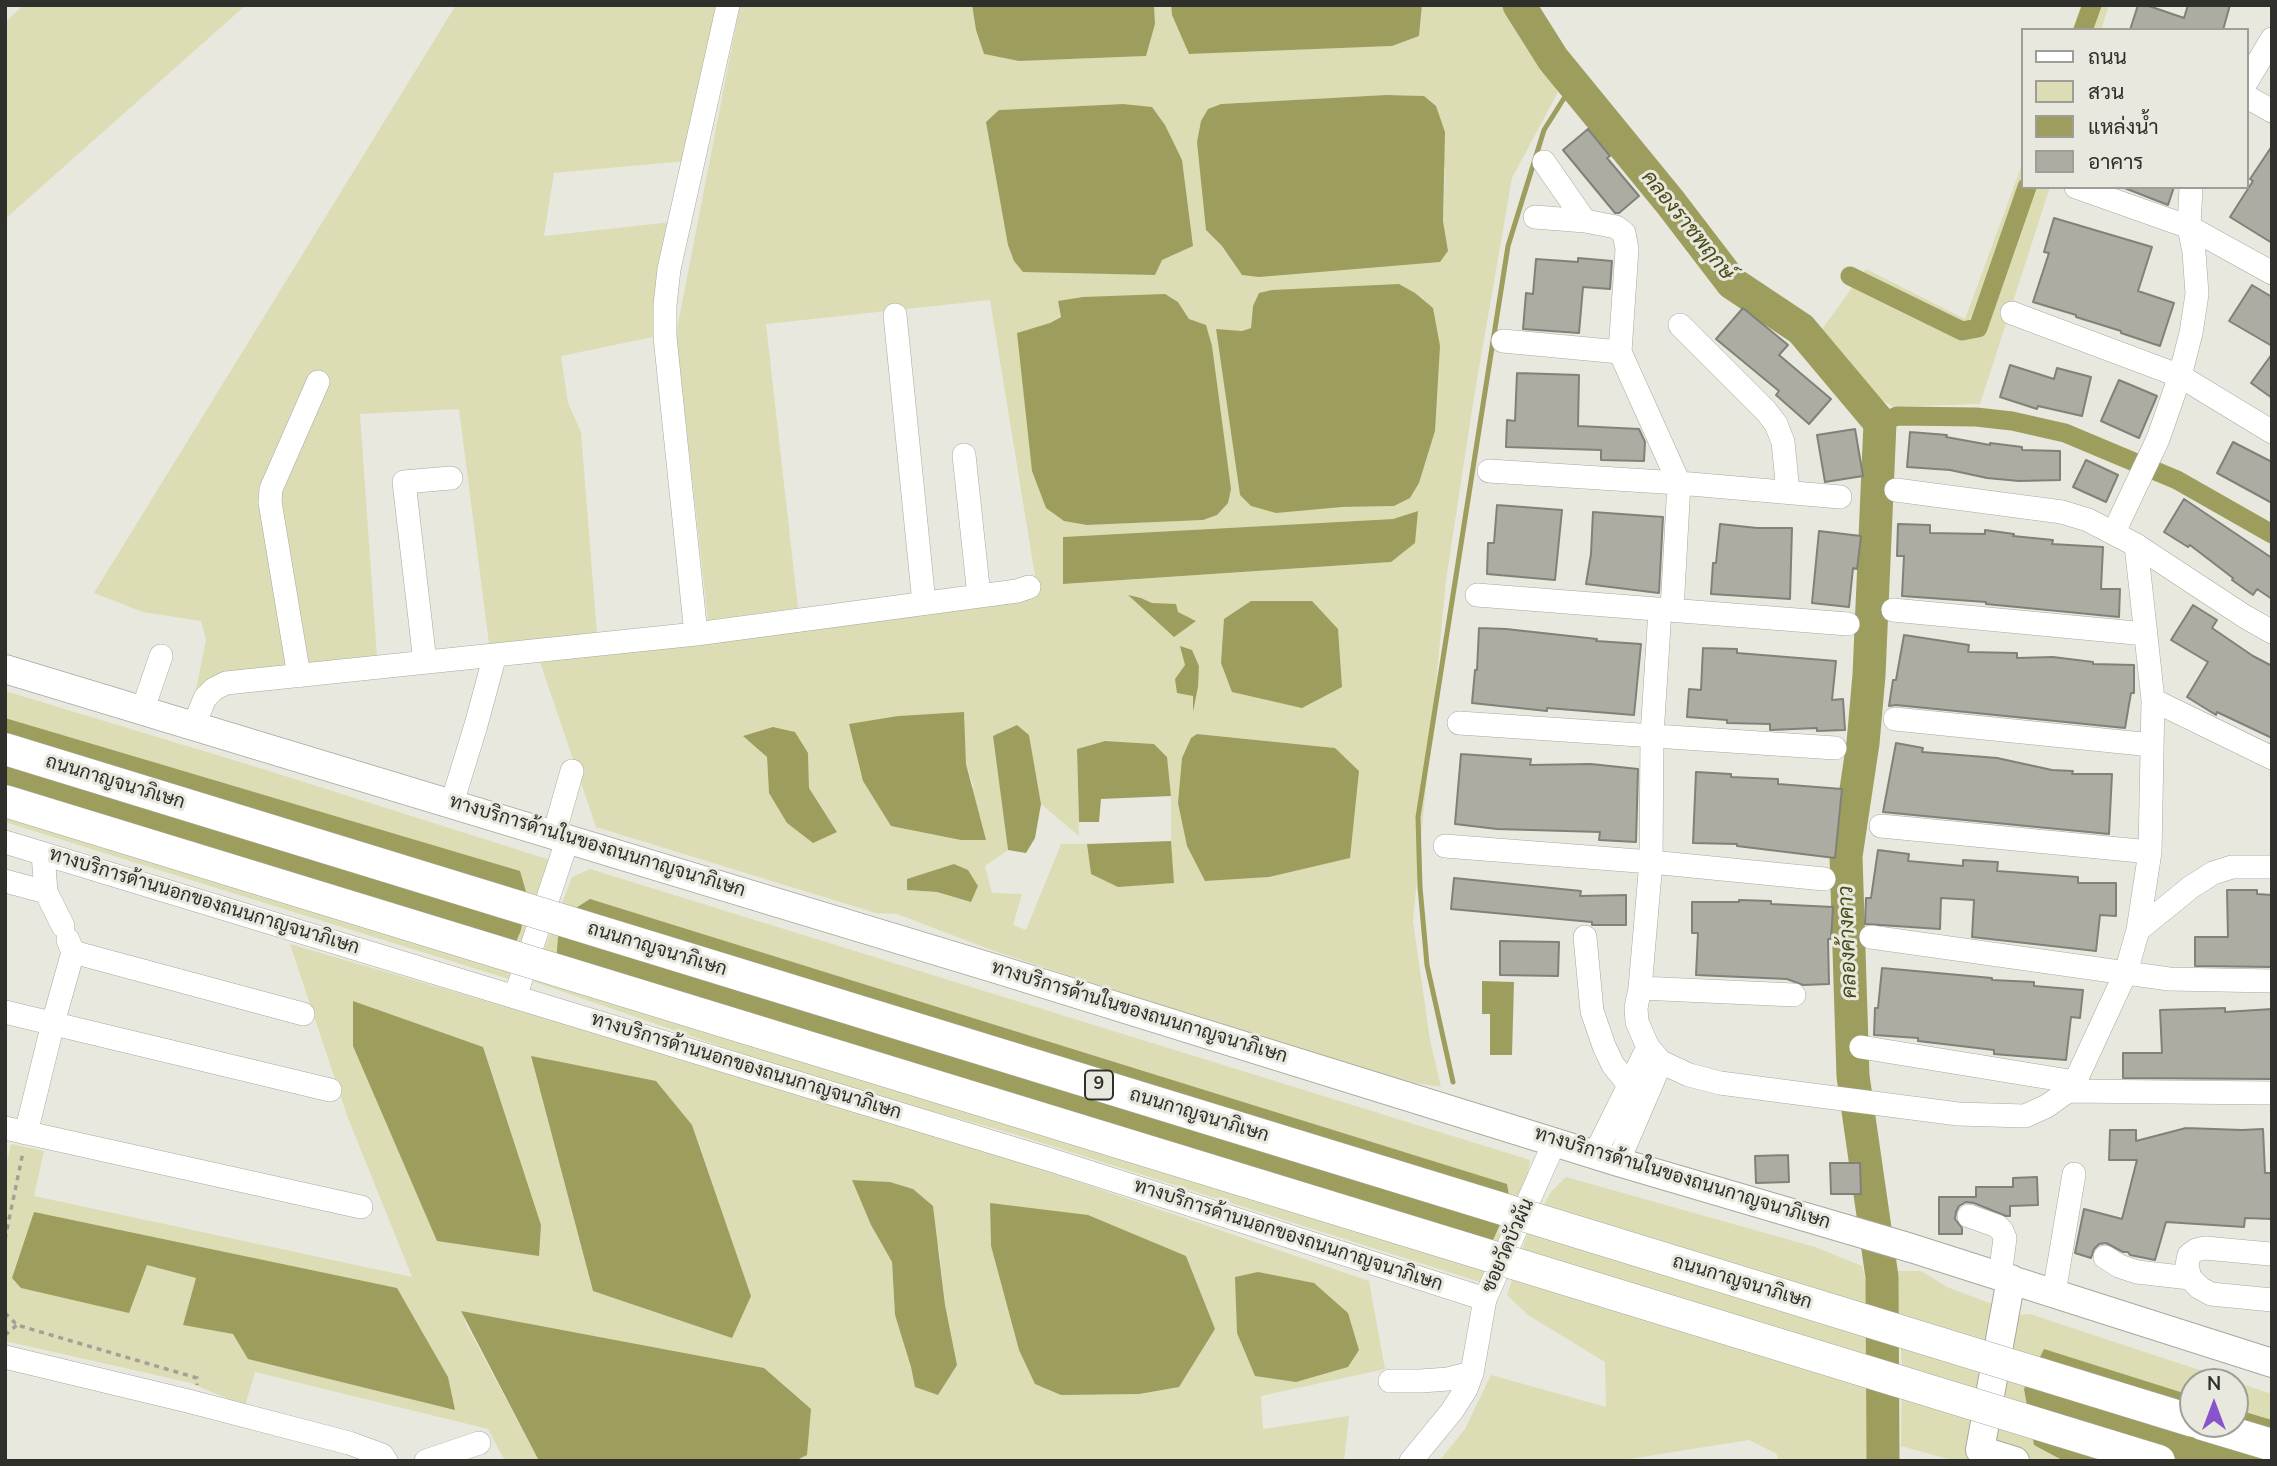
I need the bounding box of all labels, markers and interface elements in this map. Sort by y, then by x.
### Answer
legend [2022,28,2249,189]
text: ถนน [2088,43,2127,71]
text: สวน [2088,78,2124,106]
text: แหล่งน้ำ [2088,113,2159,141]
text: อาคาร [2088,148,2144,176]
water label: คลองราชพฤกษ์ [1635,166,1739,286]
street label: ถนนกาญจนาภิเษก [43,751,187,815]
street label: ทางบริการด้านในของถนนกาญจนาภิเษก [446,791,748,903]
street label: ทางบริการด้านนอกของถนนกาญจนาภิเษก [46,844,362,960]
water label: คลองค้างคาว [1834,885,1864,999]
street label: ถนนกาญจนาภิเษก [585,918,729,982]
street label: ทางบริการด้านในของถนนกาญจนาภิเษก [988,957,1290,1069]
street label: ทางบริการด้านนอกของถนนกาญจนาภิเษก [588,1009,904,1125]
road number: 9 [1085,1070,1113,1100]
street label: ถนนกาญจนาภิเษก [1127,1084,1271,1148]
street label: ทางบริการด้านในของถนนกาญจนาภิเษก [1531,1123,1833,1235]
street label: ทางบริการด้านนอกของถนนกาญจนาภิเษก [1131,1175,1445,1297]
street label: ซอยวัดบัวผัน [1478,1195,1540,1297]
street label: ถนนกาญจนาภิเษก [1670,1251,1814,1315]
north arrow [2179,1368,2249,1438]
text: N [2207,1371,2221,1397]

